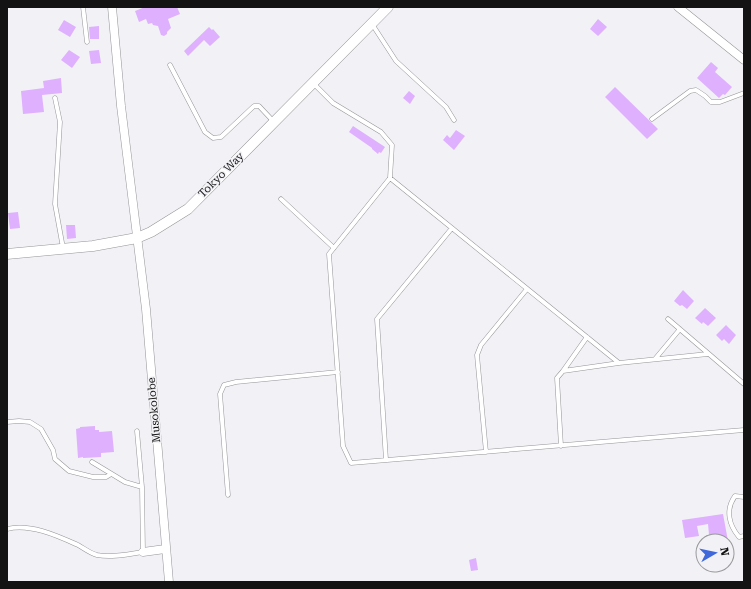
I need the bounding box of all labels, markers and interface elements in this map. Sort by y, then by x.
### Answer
street label: Tokyo Way [196,149,247,200]
street label: Musokolobe [145,377,163,443]
north arrow [695,533,735,573]
text: N [717,546,732,557]

